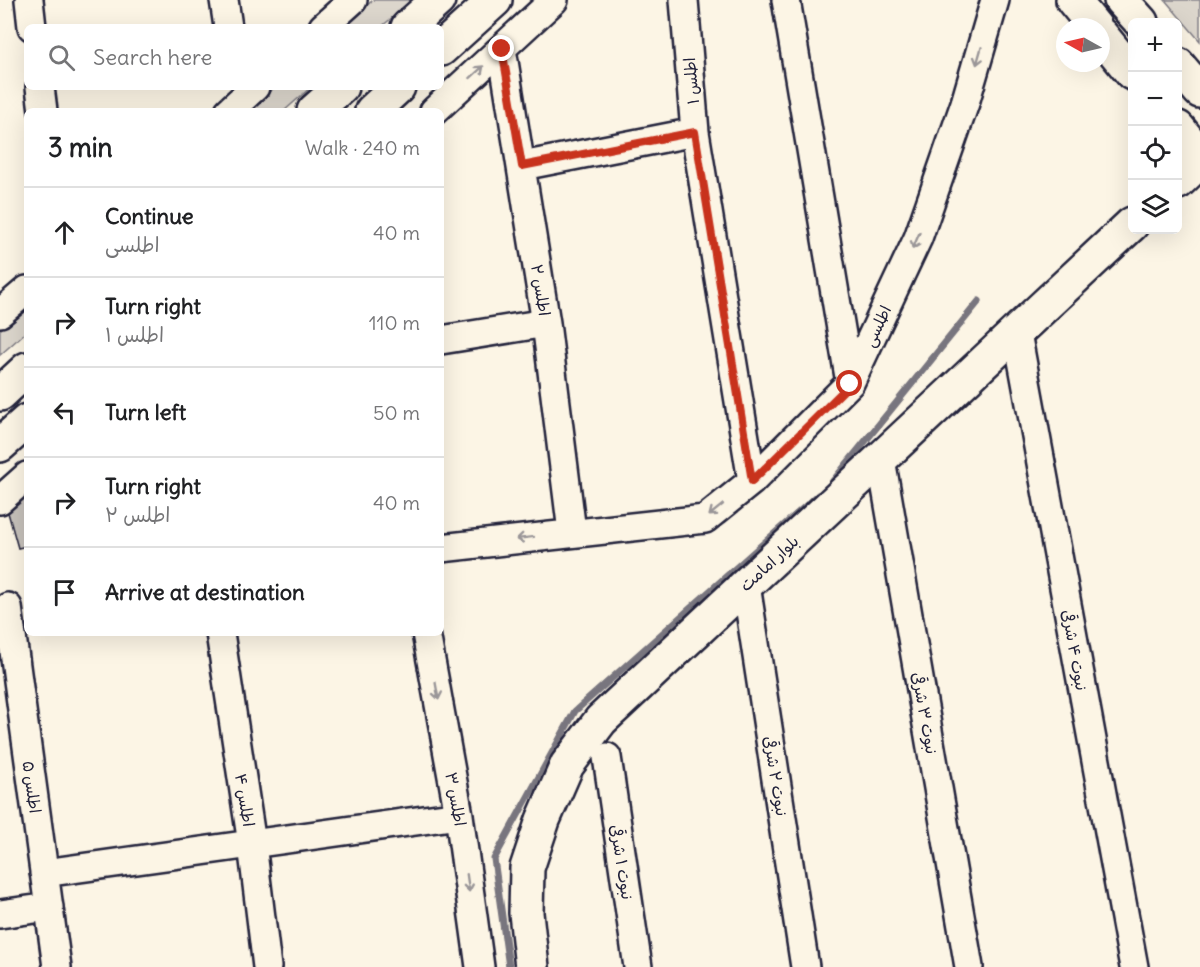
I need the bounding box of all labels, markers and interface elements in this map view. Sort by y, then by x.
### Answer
north arrow [1056,18,1110,72]
map controls [1128,18,1182,234]
button: + [1128,18,1182,72]
search box [24,24,444,90]
route end [488,35,514,61]
icon: search [45,41,78,74]
text: Search here [93,43,212,71]
one-way arrow [973,46,984,65]
street label: اطلس ۱ [679,57,703,105]
one-way arrow [470,65,485,79]
button: − [1128,72,1182,126]
button: locate [1128,126,1182,180]
text: 3 min [48,131,113,164]
text: Walk · 240 m [305,135,420,160]
button: layers [1128,180,1182,234]
text: Continue [105,202,194,230]
icon: ahead [48,216,81,249]
text: 40 m [373,220,420,245]
one-way arrow [910,231,921,249]
text: اطلسی [105,232,159,257]
street label: اطلس ۲ [527,263,555,317]
text: Turn right [105,292,201,320]
street label: اطلسی [859,302,896,350]
icon: right [48,306,81,339]
text: 110 m [369,310,420,335]
text: اطلس ۱ [105,322,164,347]
route start [836,370,862,396]
icon: left [48,396,81,429]
text: Turn left [105,398,186,426]
text: 50 m [373,400,420,425]
text: Turn right [105,472,201,500]
icon: right [48,486,81,519]
text: 40 m [373,490,420,515]
text: اطلس ۲ [105,502,170,527]
one-way arrow [708,504,724,517]
street label: بلوار امامت [735,531,803,596]
one-way arrow [516,533,535,544]
icon: arrive [48,576,81,609]
text: Arrive at destination [105,578,305,606]
street label: نبوت ۴ شرقی [1057,608,1092,692]
street label: نبوت ۳ شرقی [907,670,942,756]
one-way arrow [431,680,442,700]
street label: نبوت ۲ شرقی [759,735,792,818]
street label: اطلس ۵ [18,760,46,814]
street label: اطلس ۳ [441,770,471,828]
street label: اطلس ۴ [231,772,259,828]
street label: نبوت ۱ شرقی [605,823,638,901]
one-way arrow [463,872,474,892]

